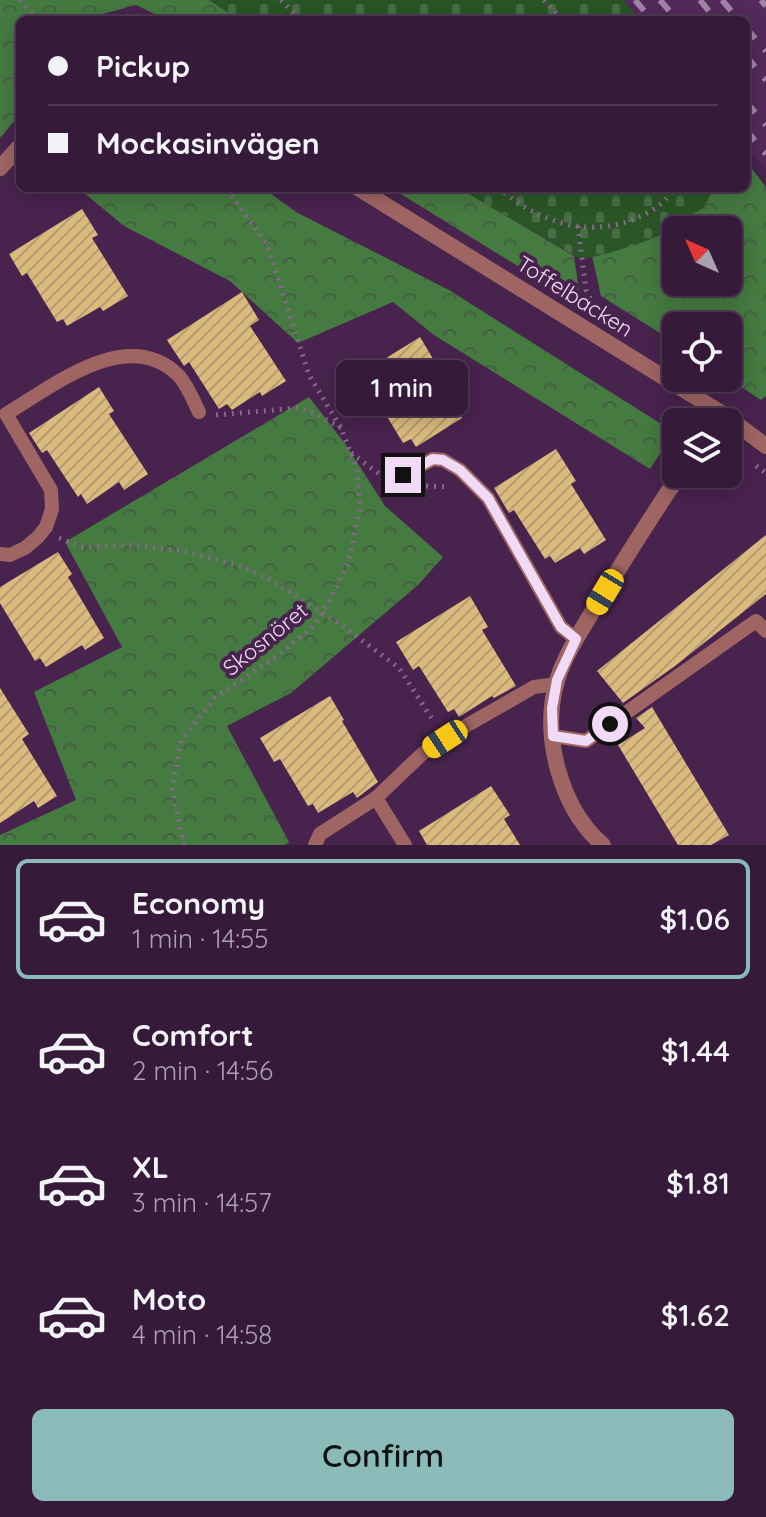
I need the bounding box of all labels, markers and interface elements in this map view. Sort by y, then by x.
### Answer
text: Pickup [96,47,190,85]
text: Mockasinvägen [96,124,320,162]
north arrow [662,216,742,296]
map controls [662,216,742,488]
street label: Toffelbacken [512,249,638,343]
button: locate [662,312,742,392]
callout: 1 min [337,359,469,415]
text: 1 min [371,371,433,404]
button: layers [662,408,742,488]
route end [385,457,421,493]
car [582,565,628,619]
street label: Skosnöret [217,596,313,682]
route start [592,706,628,742]
car [418,716,472,762]
icon: car [36,883,108,955]
text: Economy [132,884,265,922]
text: $1.06 [660,900,730,938]
text: 1 min · 14:55 [132,922,268,955]
icon: car [36,1015,108,1087]
text: Comfort [132,1016,253,1054]
text: $1.44 [661,1032,730,1070]
text: 2 min · 14:56 [132,1054,273,1087]
icon: car [36,1147,108,1219]
text: XL [132,1148,169,1186]
text: $1.81 [666,1164,730,1202]
text: 3 min · 14:57 [132,1186,272,1219]
icon: car [36,1279,108,1351]
text: Moto [132,1280,206,1318]
text: $1.62 [661,1296,730,1334]
text: 4 min · 14:58 [132,1318,272,1351]
button: Confirm [32,1409,734,1501]

